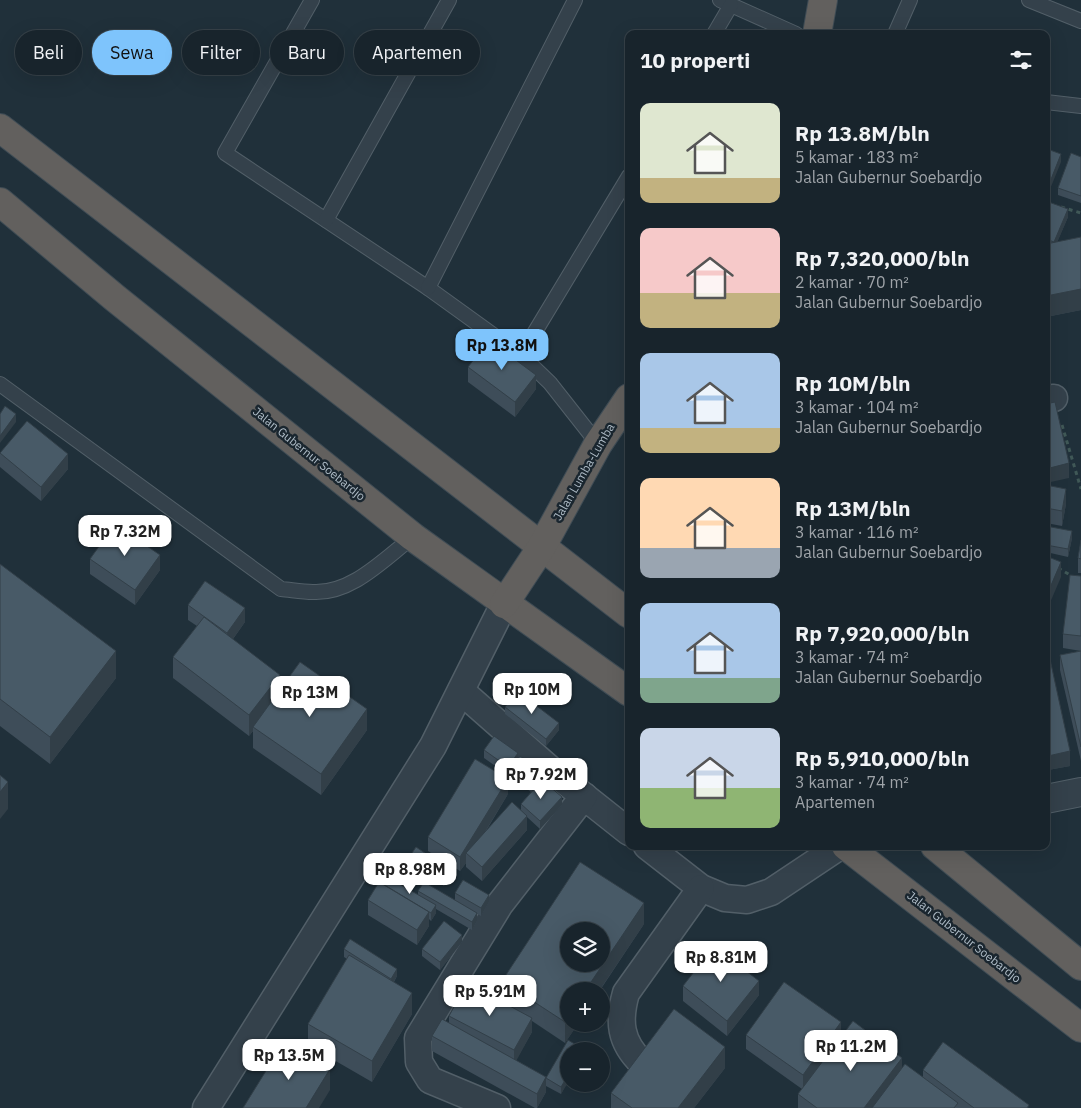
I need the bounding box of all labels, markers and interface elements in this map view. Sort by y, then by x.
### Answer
chip: Beli [15,30,82,75]
chip: Sewa [92,30,172,75]
chip: Filter [182,30,260,75]
chip: Baru [270,30,344,75]
chip: Apartemen [354,30,480,75]
text: 10 properti [640,46,750,74]
icon: filters [1007,46,1035,74]
text: Rp 13.8M/bln [795,119,930,147]
icon: home [680,123,740,183]
text: 5 kamar · 183 m² [795,147,919,167]
text: Jalan Gubernur Soebardjo [795,167,982,187]
text: Rp 7,320,000/bln [795,244,969,272]
icon: home [680,248,740,308]
text: 2 kamar · 70 m² [795,272,909,292]
text: Jalan Gubernur Soebardjo [795,292,982,312]
pin: Rp 13.8M [450,328,554,371]
text: Rp 13.8M [466,335,538,355]
text: Rp 10M/bln [795,369,911,397]
icon: home [680,373,740,433]
text: 3 kamar · 104 m² [795,397,919,417]
street label: Jalan Gubernur Soebardjo [250,404,369,504]
text: Jalan Gubernur Soebardjo [795,417,982,437]
street label: Jalan Lumba-Lumba [550,420,618,523]
text: Rp 13M/bln [795,494,911,522]
icon: home [680,498,740,558]
pin: Rp 7.32M [73,514,177,557]
text: Rp 7.32M [89,521,161,541]
text: 3 kamar · 116 m² [795,522,919,542]
text: Jalan Gubernur Soebardjo [795,542,982,562]
text: Rp 7,920,000/bln [795,619,969,647]
icon: home [680,623,740,683]
text: 3 kamar · 74 m² [795,647,909,667]
text: Jalan Gubernur Soebardjo [795,667,982,687]
pin: Rp 10M [491,672,573,715]
pin: Rp 13M [269,676,351,718]
text: Rp 10M [504,679,560,699]
text: Rp 13M [282,682,338,702]
text: Rp 5,910,000/bln [795,744,969,772]
icon: home [680,748,740,808]
pin: Rp 7.92M [489,758,593,800]
text: Rp 7.92M [505,764,577,784]
text: 3 kamar · 74 m² [795,772,909,792]
text: Apartemen [795,792,875,812]
pin: Rp 8.98M [358,852,462,895]
text: Rp 8.98M [374,859,446,879]
street label: Jalan Gubernur Soebardjo [904,887,1024,986]
map controls [560,922,610,1092]
button: layers [560,922,610,972]
pin: Rp 8.81M [669,940,773,983]
text: Rp 8.81M [685,947,757,967]
pin: Rp 5.91M [438,974,542,1017]
text: Rp 5.91M [454,981,526,1001]
button: + [560,982,610,1032]
pin: Rp 11.2M [799,1030,903,1072]
text: Rp 11.2M [815,1036,887,1056]
pin: Rp 13.5M [237,1038,341,1081]
button: − [560,1042,610,1092]
text: Rp 13.5M [253,1045,325,1065]

